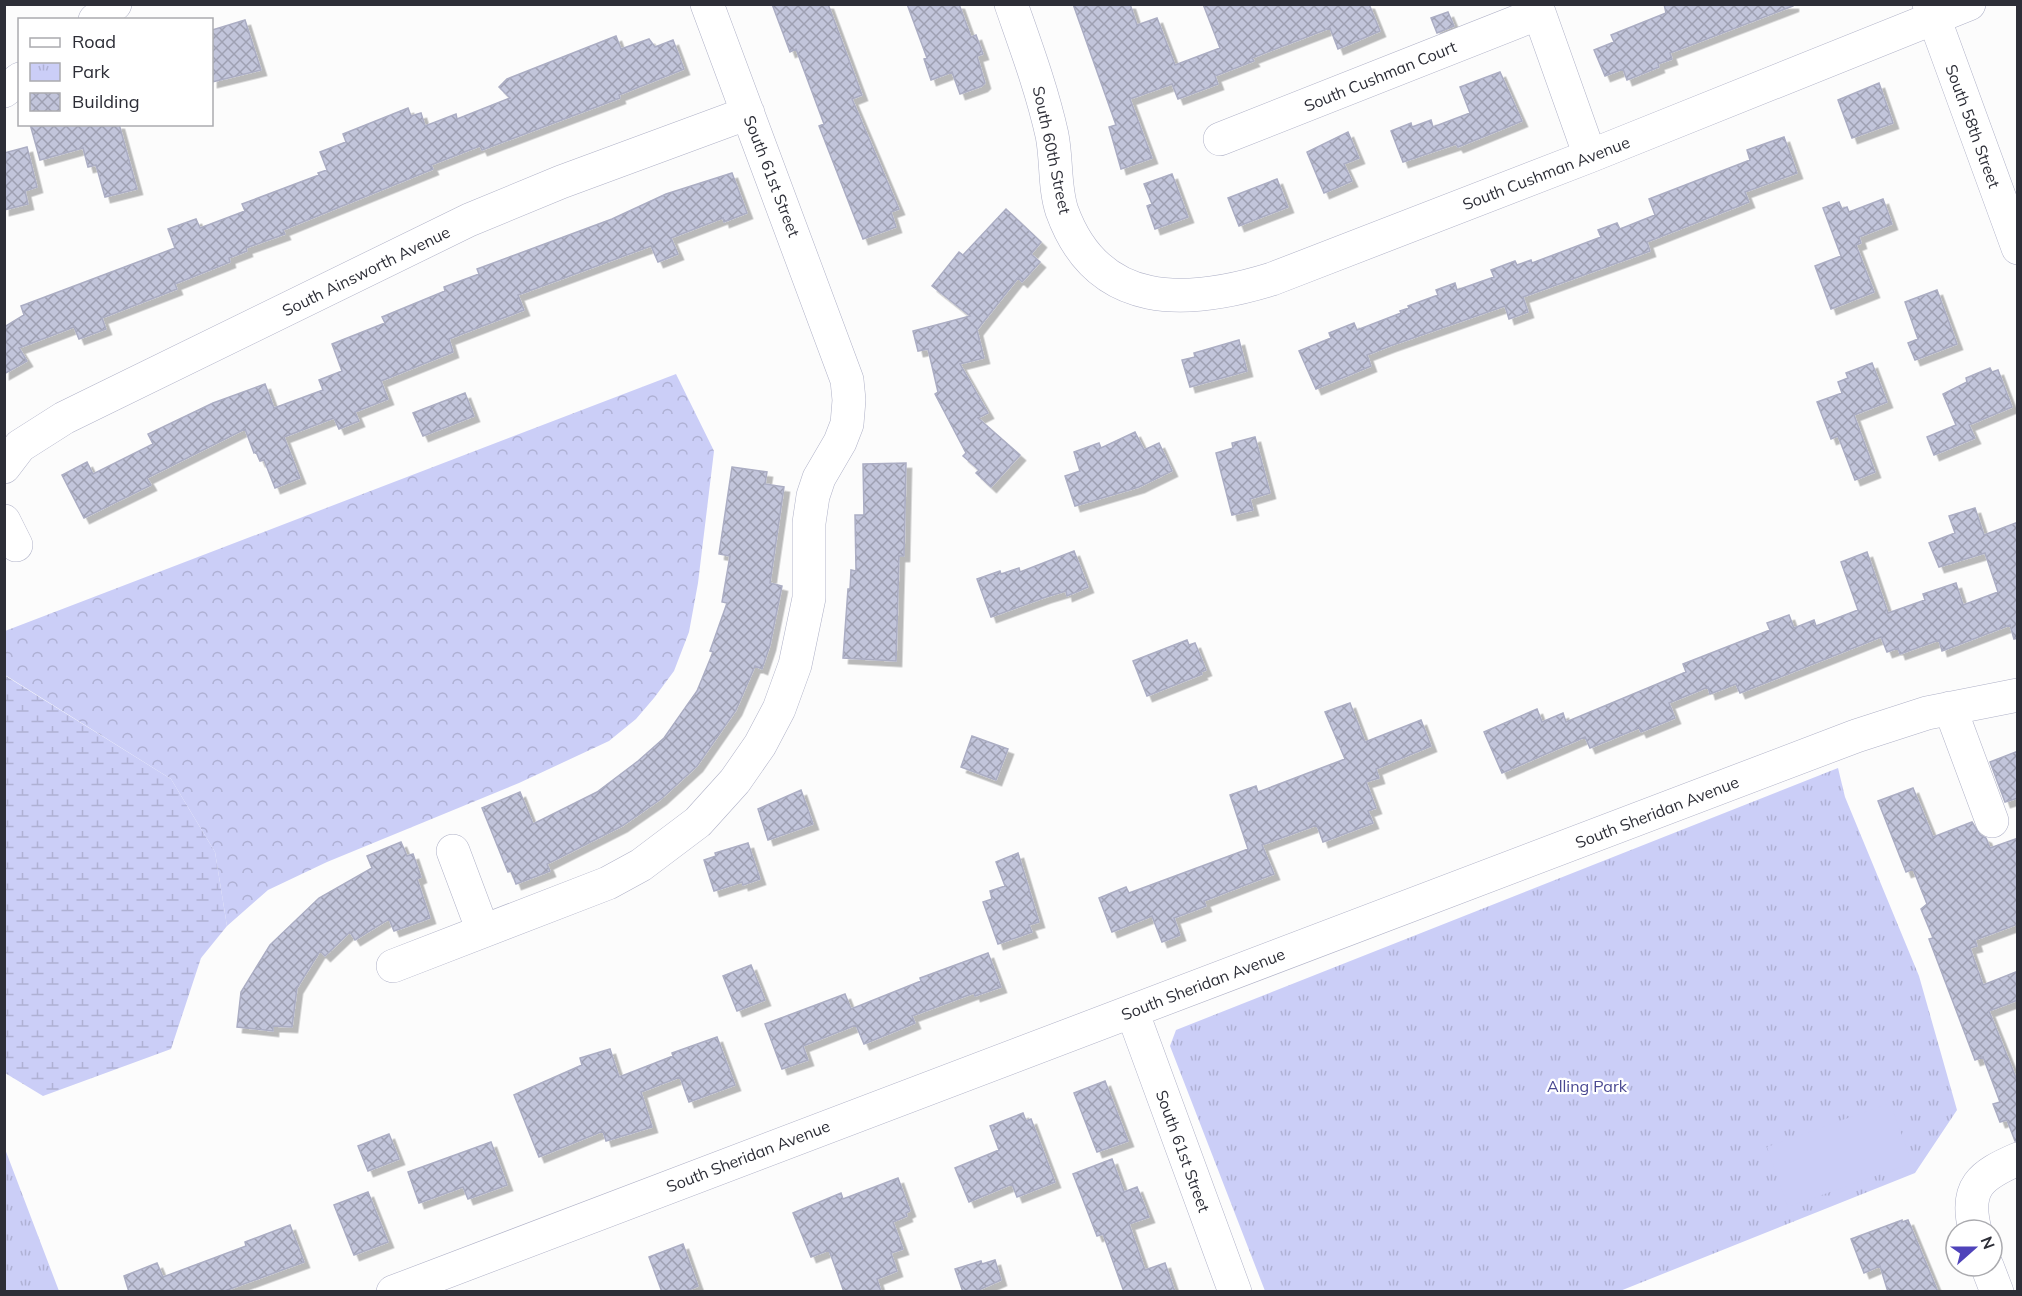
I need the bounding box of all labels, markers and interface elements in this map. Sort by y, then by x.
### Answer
legend [18,18,213,126]
text: Road [72,30,116,53]
street label: South Cushman Court [1301,36,1459,116]
text: Park [72,60,111,83]
street label: South 58th Street [1941,61,2005,191]
street label: South 60th Street [1029,84,1075,216]
text: Building [72,90,140,113]
street label: South 61st Street [740,112,805,240]
street label: South Cushman Avenue [1459,132,1633,214]
street label: South Ainsworth Avenue [279,222,453,320]
street label: South Sheridan Avenue [1572,772,1742,852]
street label: South Sheridan Avenue [1118,944,1288,1024]
park label: Alling Park [1547,1076,1628,1096]
street label: South 61st Street [1152,1087,1215,1215]
street label: South Sheridan Avenue [663,1116,833,1196]
north arrow [1944,1218,2004,1278]
text: N [1977,1233,2000,1252]

